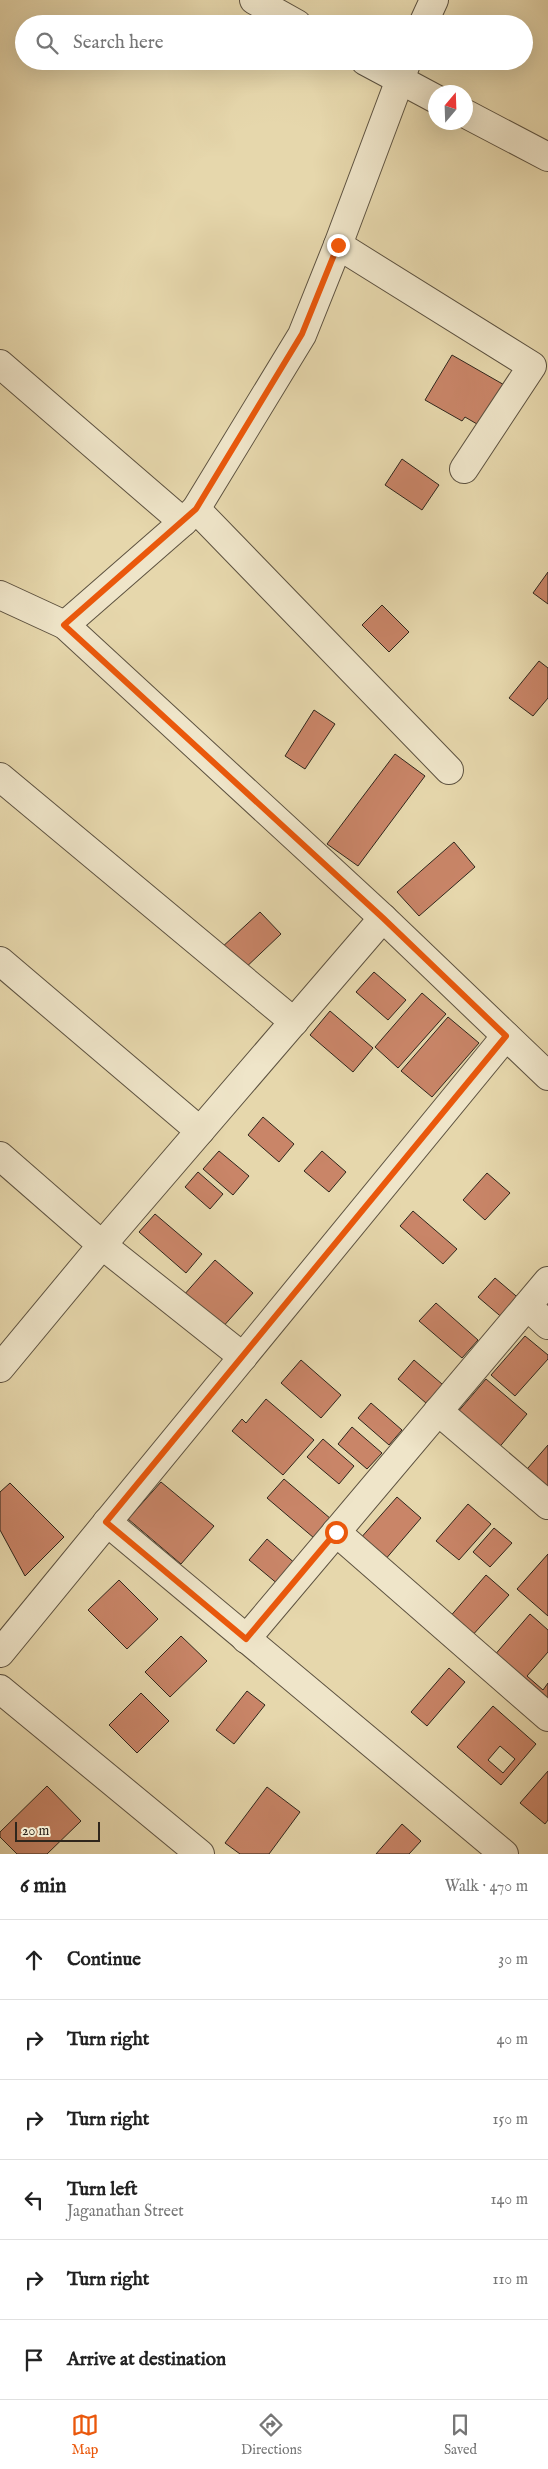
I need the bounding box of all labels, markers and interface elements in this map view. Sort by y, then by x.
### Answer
search box [15,15,533,70]
icon: search [33,29,61,57]
text: Search here [73,31,164,55]
north arrow [428,85,473,130]
route end [327,234,350,257]
route start [325,1521,348,1544]
scale bar [15,1819,100,1842]
text: 20 m [22,1822,49,1840]
text: 6 min [20,1873,66,1900]
text: Walk · 470 m [445,1877,528,1897]
icon: ahead [20,1946,48,1974]
text: Continue [67,1948,141,1972]
text: 30 m [498,1950,528,1970]
icon: right [20,2026,48,2054]
text: Turn right [67,2028,149,2052]
text: 40 m [496,2030,528,2050]
icon: right [20,2106,48,2134]
text: Turn right [67,2108,149,2132]
text: 150 m [493,2110,528,2130]
text: Turn left [67,2178,138,2202]
icon: left [20,2186,48,2214]
text: 140 m [490,2190,528,2210]
text: Jaganathan Street [67,2202,184,2222]
icon: right [20,2266,48,2294]
text: Turn right [67,2268,149,2292]
text: 110 m [492,2270,528,2290]
icon: arrive [20,2346,48,2374]
text: Arrive at destination [67,2348,226,2372]
tab: Map [71,2411,99,2459]
tab: Directions [241,2411,302,2459]
tab: Saved [444,2411,477,2459]

